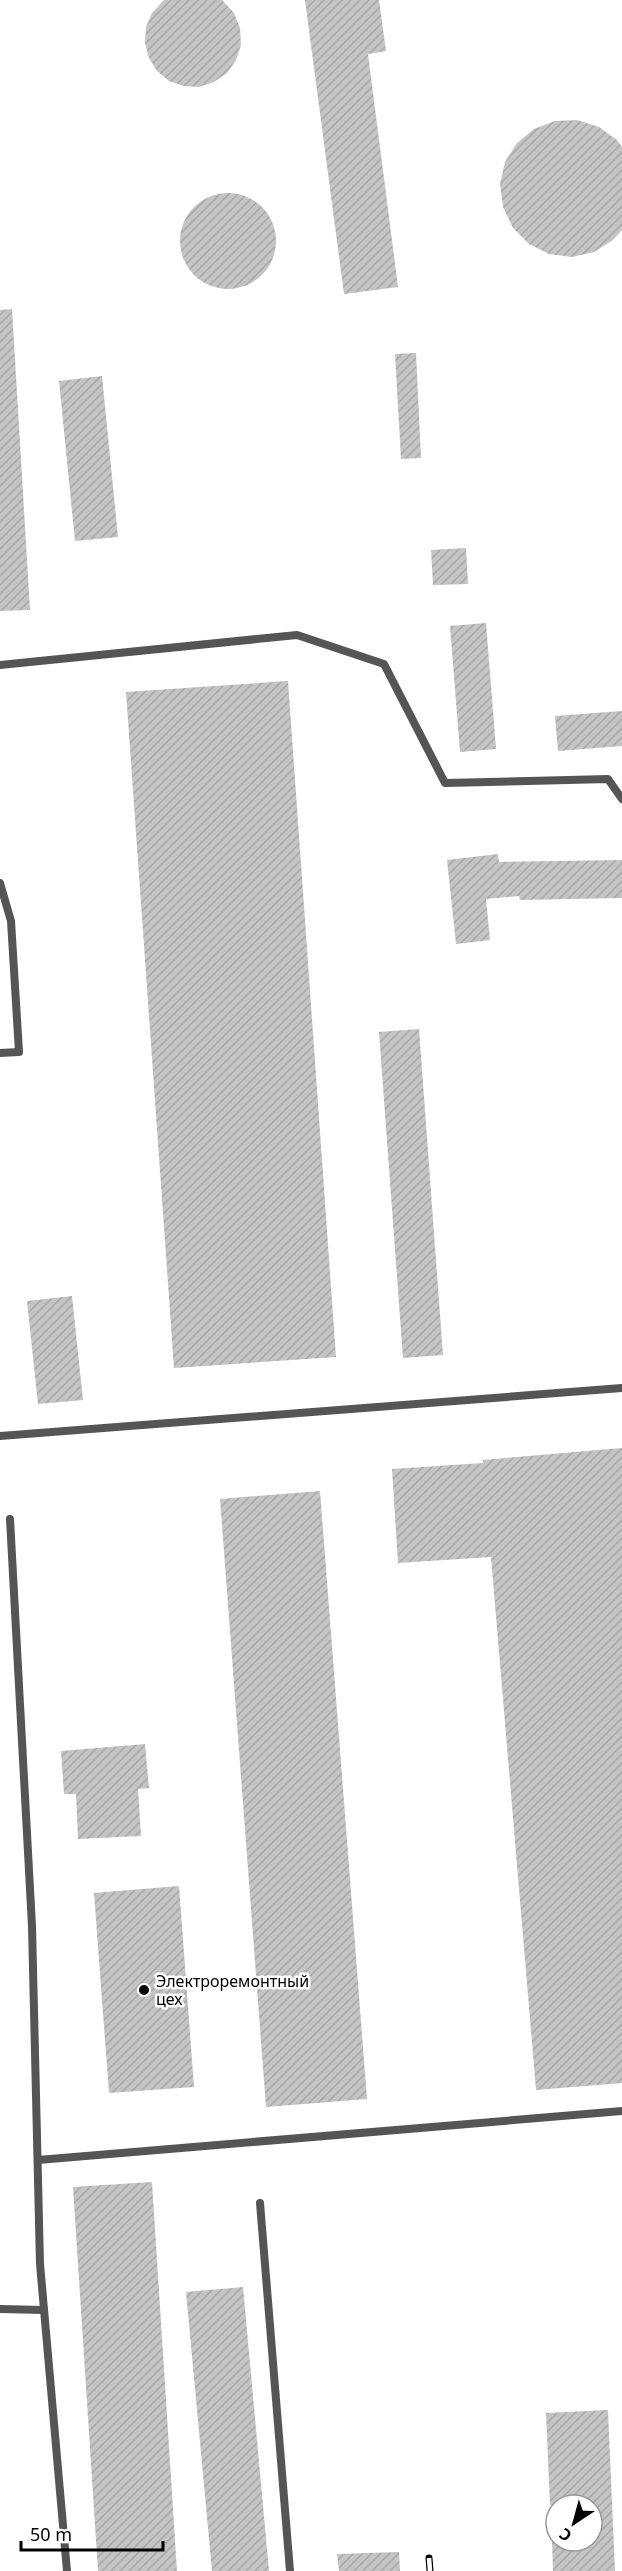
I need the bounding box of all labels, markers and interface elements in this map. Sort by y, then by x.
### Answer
place label: Электроремонтный цех [156,1970,309,2010]
marker: Электроремонтный цех [137,1983,151,1997]
north arrow [544,2493,604,2553]
scale bar [21,2514,164,2552]
text: 50 m [30,2522,72,2546]
text: С [555,2523,576,2547]

